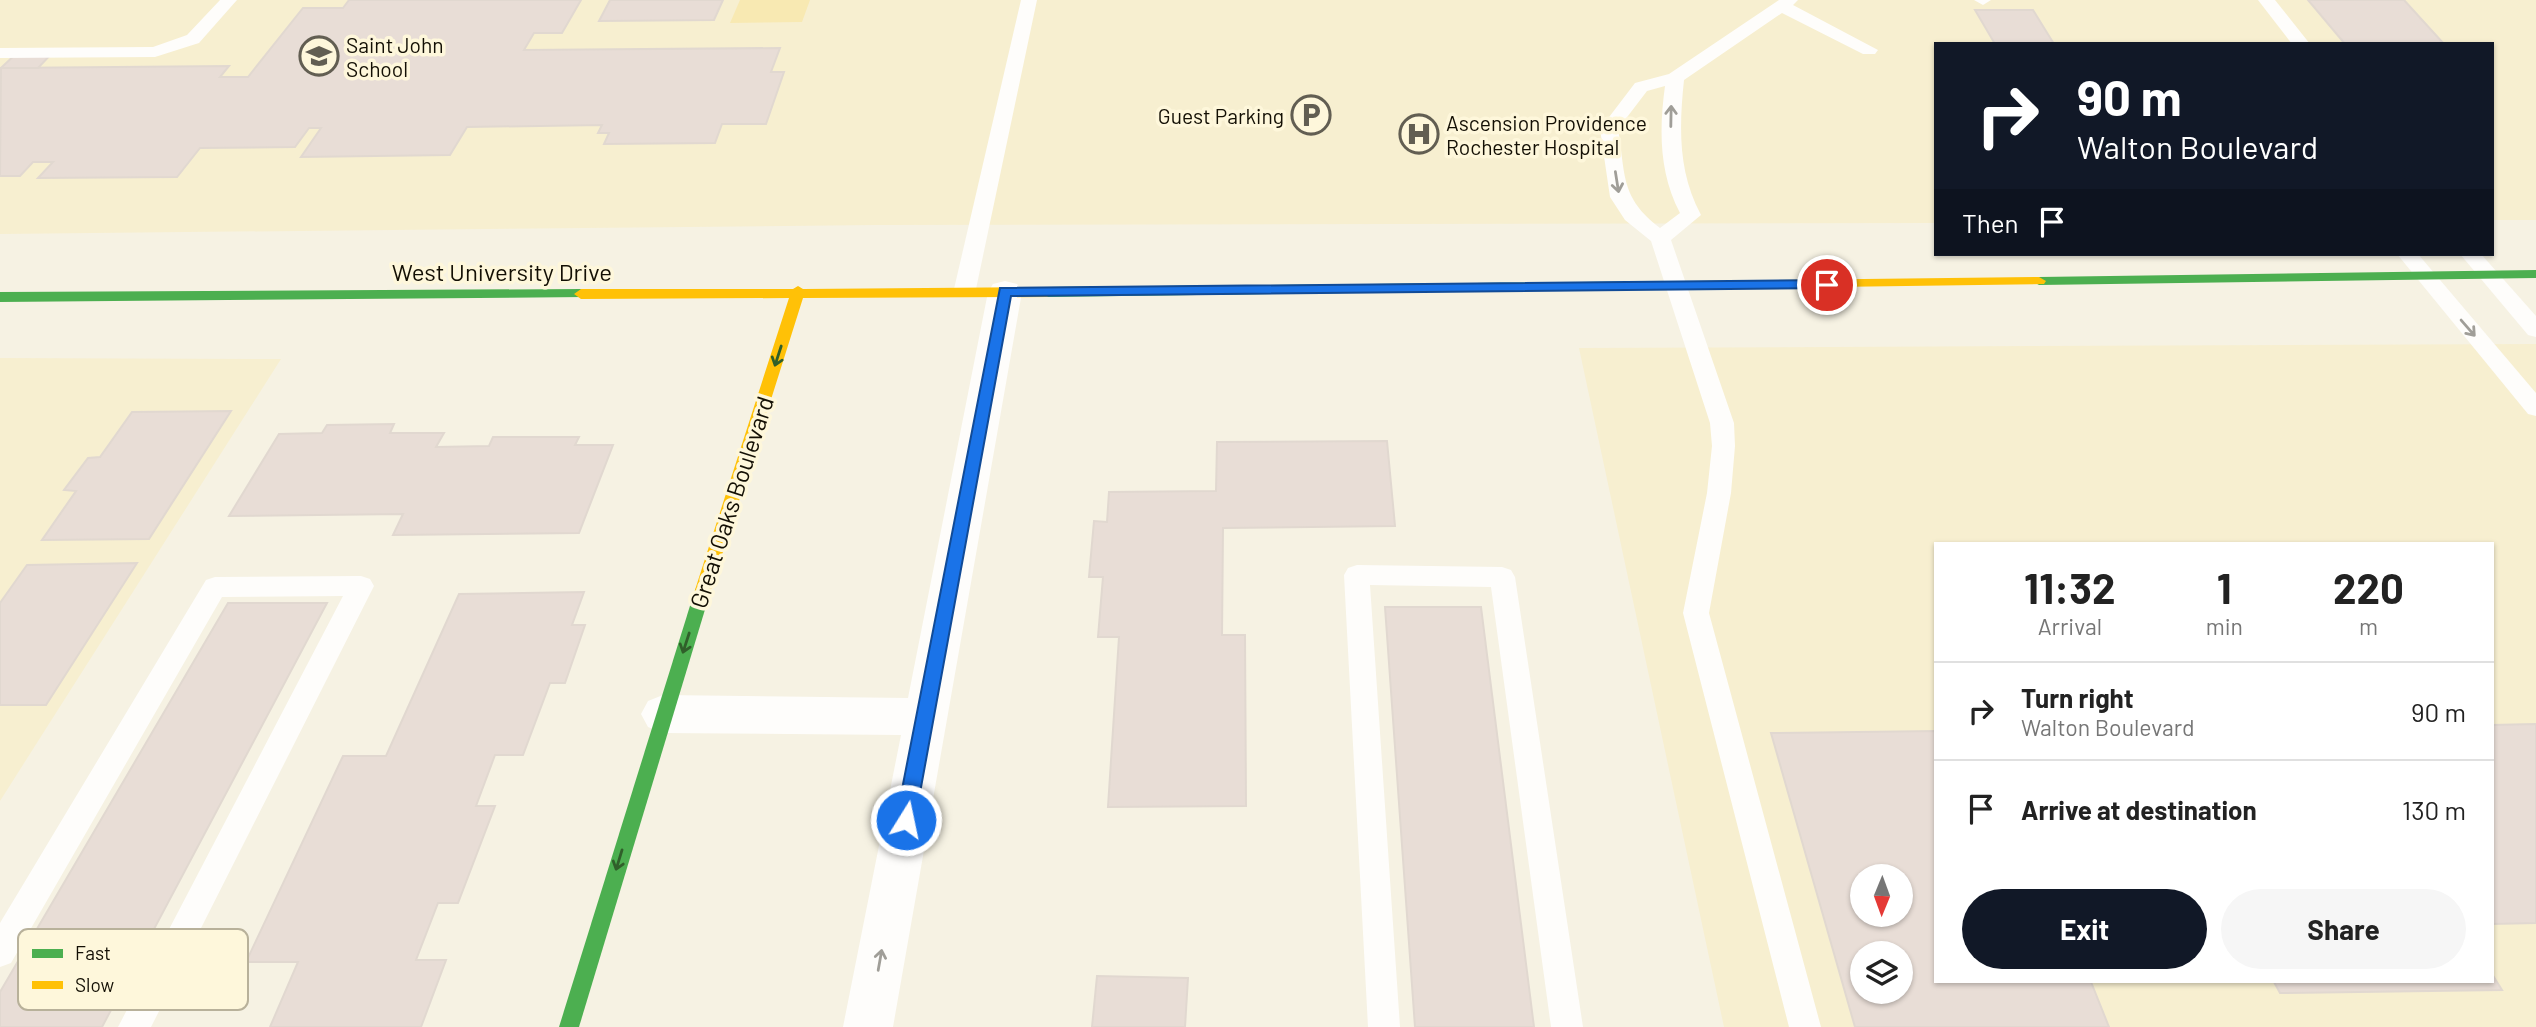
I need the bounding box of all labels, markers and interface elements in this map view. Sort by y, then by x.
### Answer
place label: Saint John School [346,32,444,81]
school or university icon: Saint John School [298,35,340,77]
text: 90 m [2077,67,2182,126]
icon: right [1962,70,2053,161]
parking icon: Guest Parking [1290,94,1332,136]
place label: Guest Parking [1158,103,1284,128]
one-way arrow [1664,105,1678,128]
place label: Ascension Providence Rochester Hospital [1446,110,1647,159]
hospital icon: Ascension Providence Rochester Hospital [1398,113,1440,155]
text: Walton Boulevard [2077,127,2318,165]
one-way arrow [1611,170,1624,193]
icon: arrive [2033,203,2071,241]
text: Then [1962,207,2019,238]
pin [1797,255,1857,315]
street label: West University Drive [392,257,612,286]
icon: arrive [1808,266,1846,304]
one-way arrow [2460,319,2476,337]
one-way arrow [771,345,784,367]
street label: Great Oaks Boulevard [683,392,779,612]
text: 11:32 [2024,562,2116,612]
text: 1 [2217,562,2232,612]
text: 220 [2333,562,2404,612]
text: Arrival [2038,612,2102,640]
text: min [2206,612,2243,640]
text: m [2359,612,2378,640]
one-way arrow [679,631,691,653]
text: Turn right [2021,682,2134,713]
icon: right [1962,692,2000,730]
text: 90 m [2411,696,2466,727]
text: Walton Boulevard [2021,713,2194,741]
position arrow [869,783,943,857]
icon: arrive [1962,790,2000,828]
text: Arrive at destination [2021,794,2257,825]
text: 130 m [2402,794,2466,825]
one-way arrow [612,849,625,871]
north arrow [1850,864,1913,928]
map controls [1850,864,1913,1004]
button: Exit [1962,889,2207,969]
button: Share [2221,889,2466,969]
legend [18,929,248,1010]
text: Fast [75,941,111,964]
button: layers [1850,941,1913,1004]
one-way arrow [874,949,887,972]
text: Slow [75,973,114,996]

